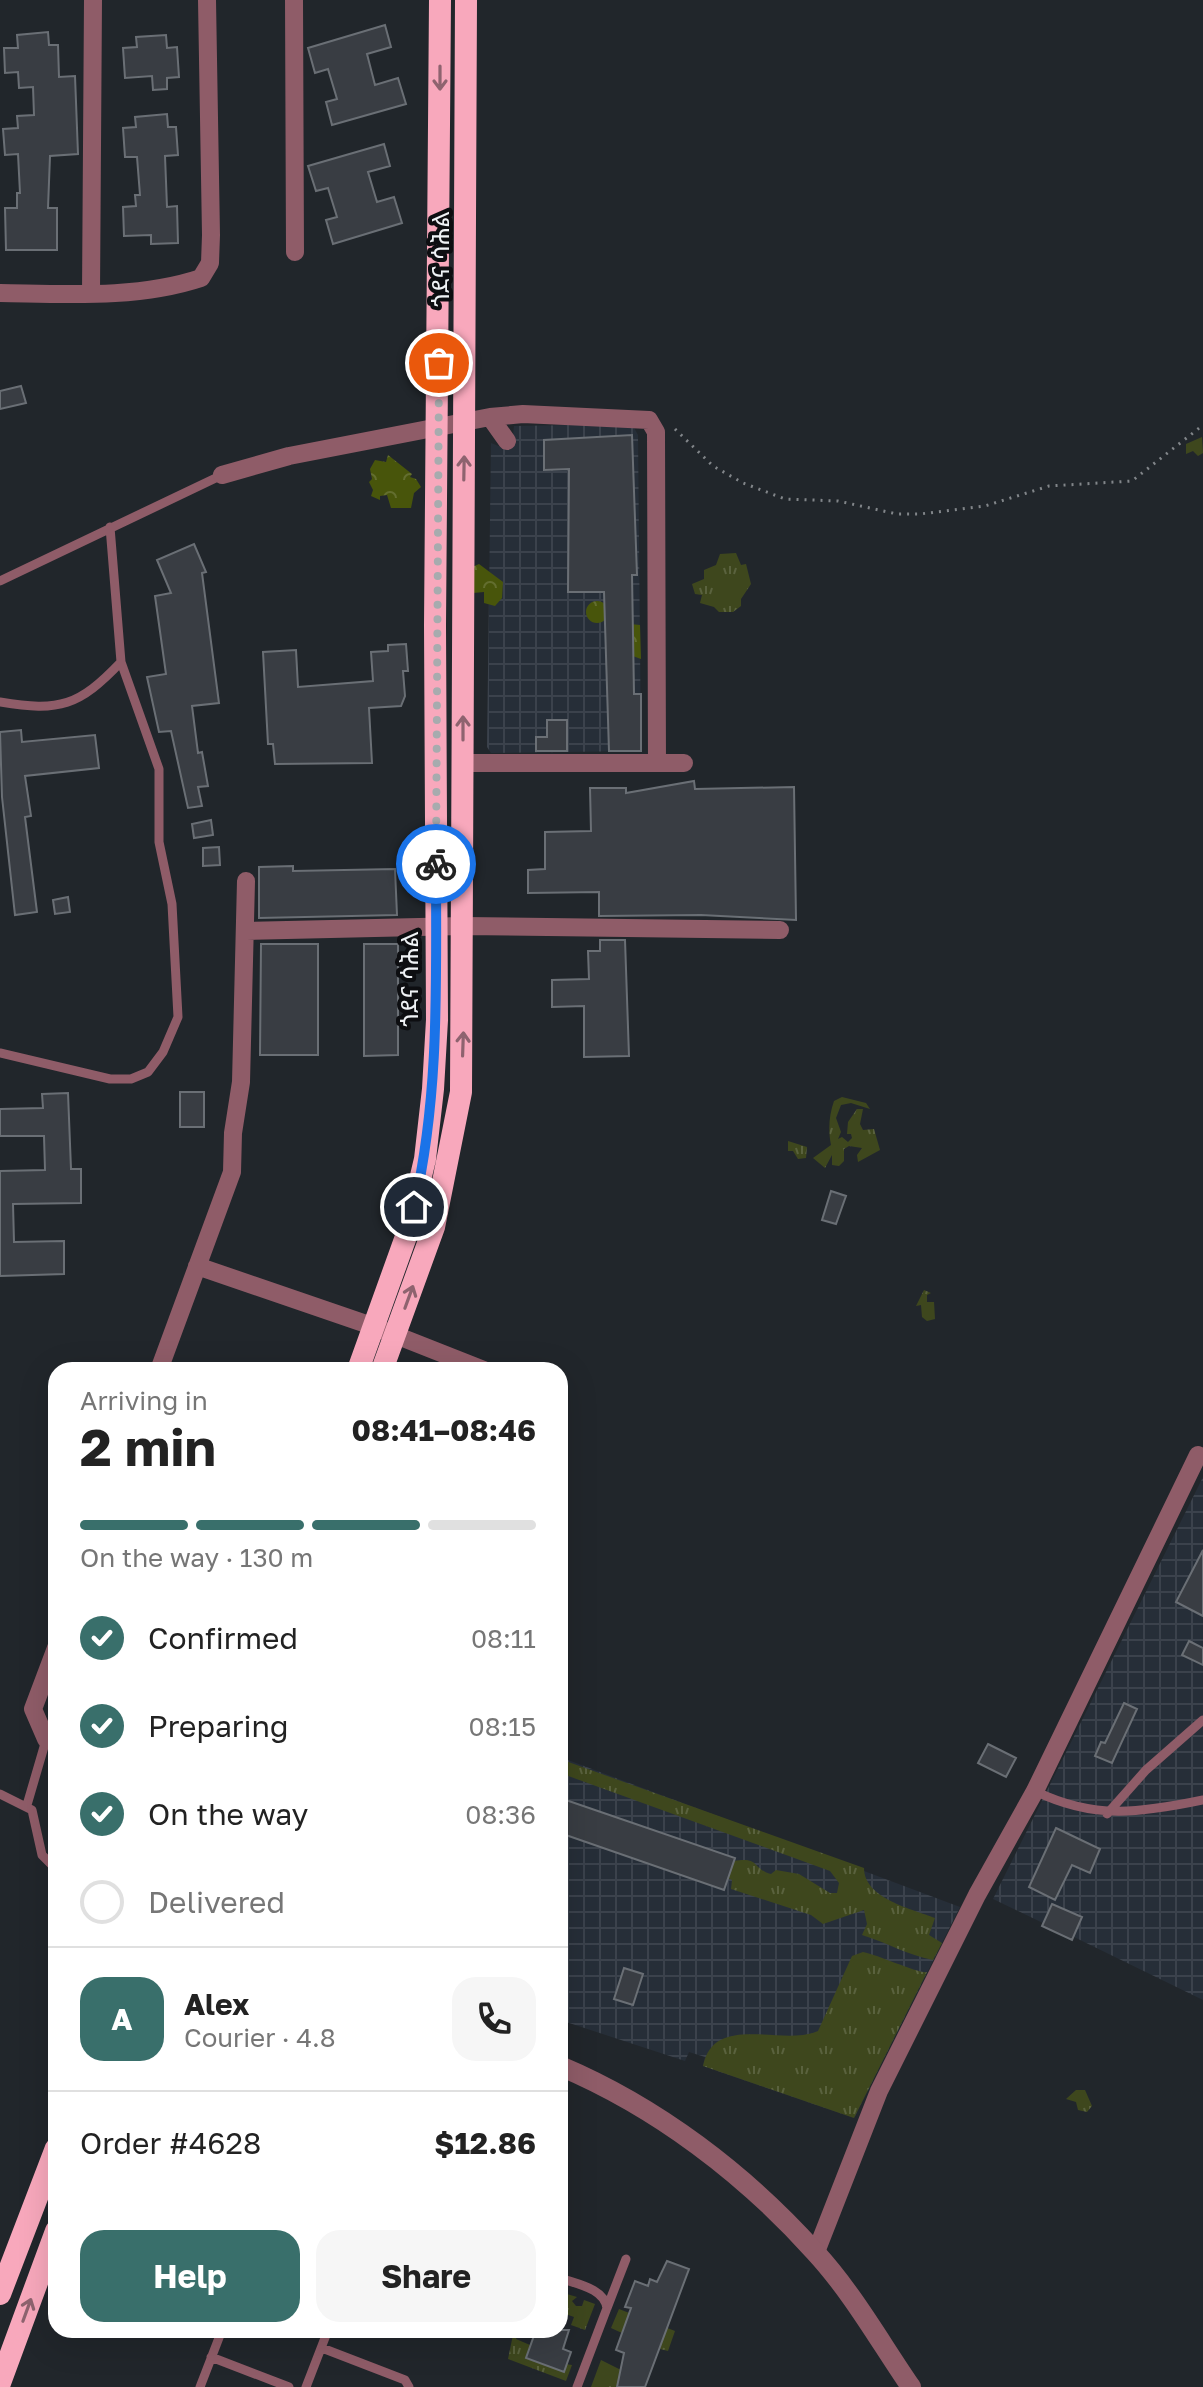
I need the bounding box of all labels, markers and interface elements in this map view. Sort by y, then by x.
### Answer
one-way arrow [432,64,448,91]
street label: ጎደና ሳሕል [425,211,454,307]
pin [405,329,473,397]
icon: bag [417,341,461,385]
one-way arrow [457,455,472,482]
one-way arrow [455,715,471,742]
courier [396,824,476,904]
icon: bike [414,842,458,886]
street label: ጎደና ሳሕል [394,931,423,1027]
one-way arrow [455,1031,470,1058]
pin [380,1173,448,1241]
icon: home [392,1185,436,1229]
one-way arrow [403,1285,417,1310]
text: Arriving in [80,1385,208,1416]
text: 08:41–08:46 [352,1412,536,1448]
text: 2 min [80,1415,216,1477]
text: On the way · 130 m [80,1542,313,1573]
icon: check [80,1616,124,1660]
text: Confirmed [148,1620,298,1656]
text: 08:11 [471,1623,536,1654]
icon: check [80,1704,124,1748]
text: Preparing [148,1708,289,1744]
text: 08:15 [469,1711,536,1742]
icon: check [80,1792,124,1836]
text: On the way [148,1796,308,1832]
text: 08:36 [465,1799,536,1830]
text: Delivered [148,1884,285,1920]
button: phone [452,1977,536,2061]
text: Alex [184,1986,249,2022]
text: A [111,2001,133,2037]
text: Courier · 4.8 [184,2022,336,2053]
text: Order #4628 [80,2125,261,2161]
text: $12.86 [434,2125,536,2161]
button: Help [80,2230,300,2322]
button: Share [316,2230,536,2322]
one-way arrow [21,2298,35,2323]

